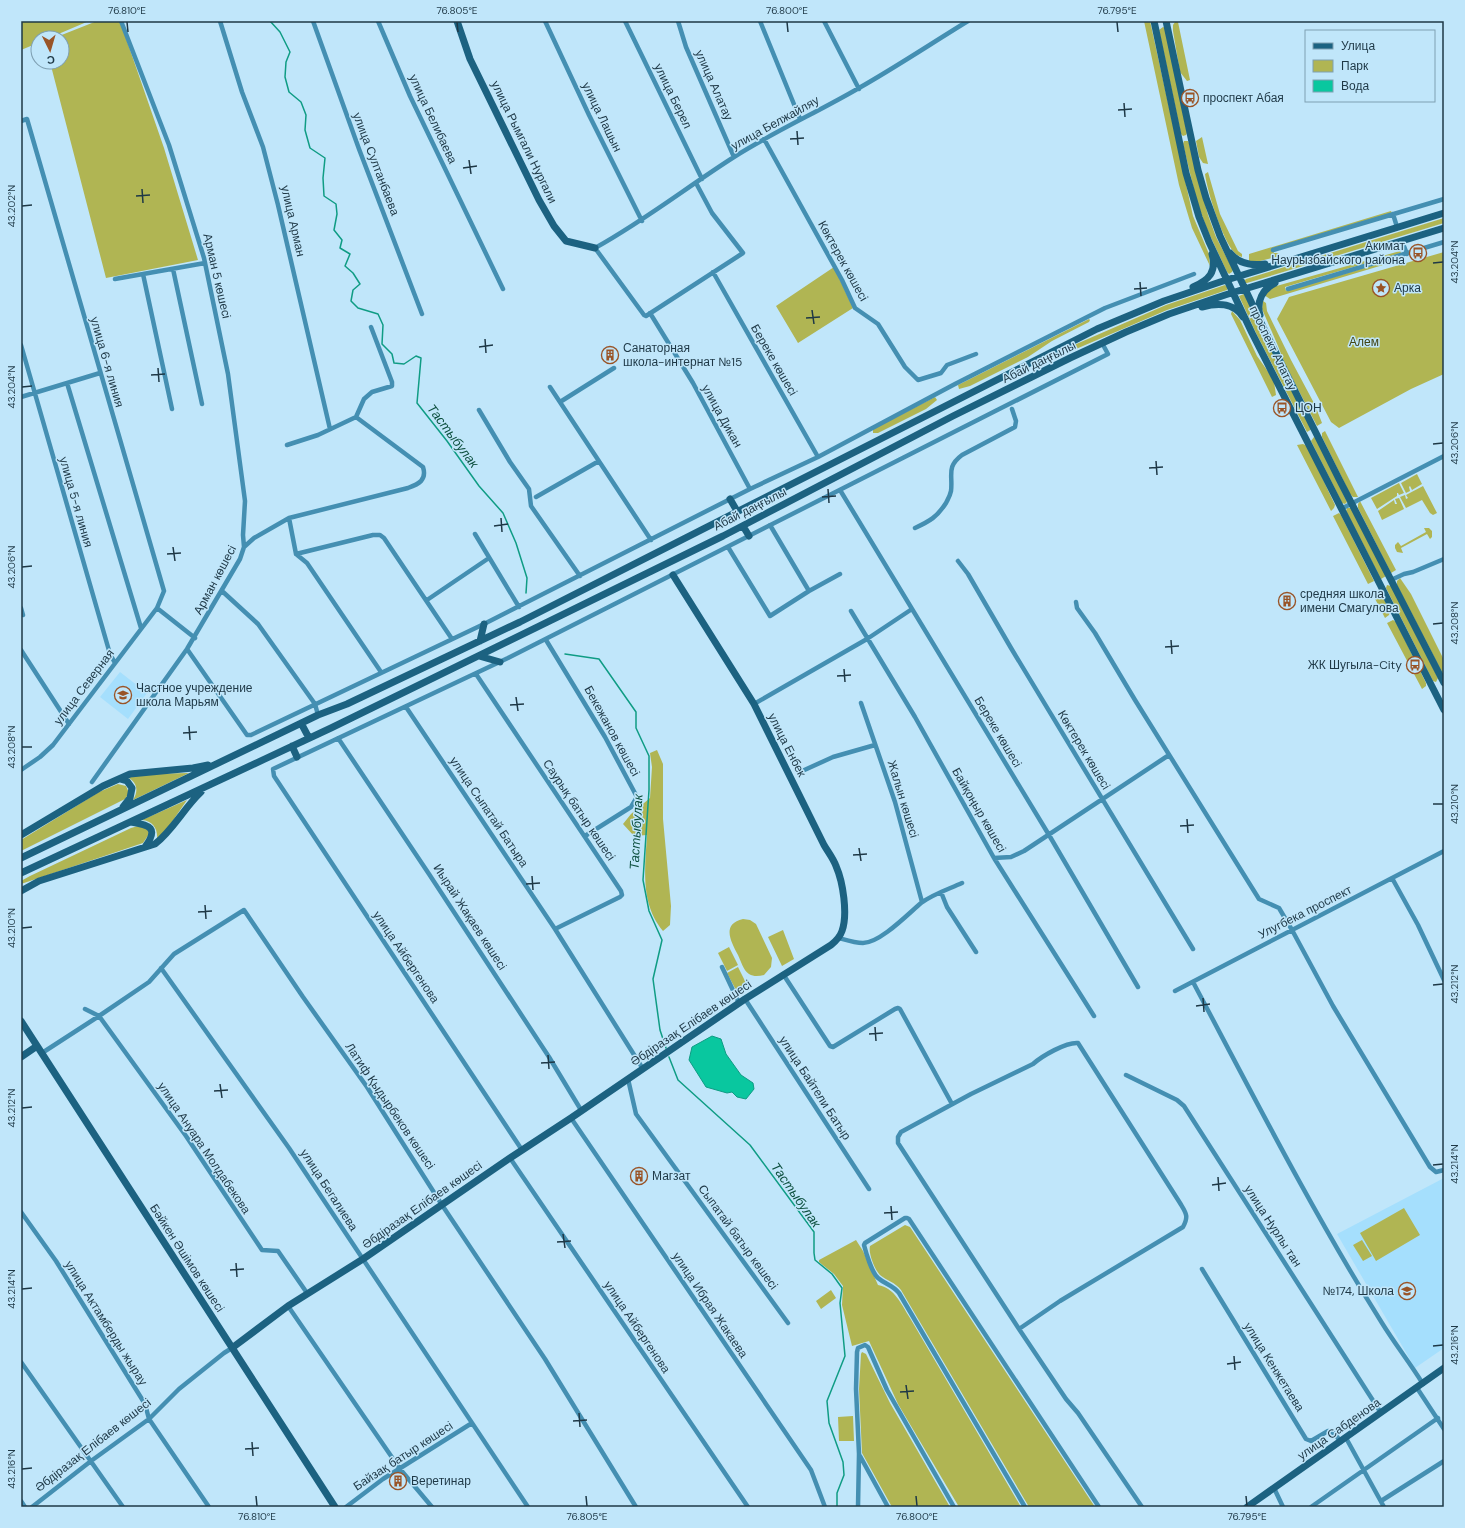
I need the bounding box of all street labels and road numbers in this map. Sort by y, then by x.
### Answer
street label: улица Алатау [691,47,737,123]
street label: улица Берел [650,61,696,131]
street label: улица Белибаева [405,72,461,167]
street label: улица Рымгали Нургали [487,78,561,206]
street label: улица Лашын [578,80,626,154]
street label: улица Белжайляу [728,92,822,154]
street label: улица Султанбаева [349,110,403,218]
street label: улица Арман [277,184,309,258]
street label: Көктерек көшесі [814,218,872,304]
street label: Арман 5 көшесі [199,232,235,320]
street label: проспект Алатау [1246,303,1300,393]
street label: улица 6-я линия [86,315,128,409]
street label: Береке көшесі [747,321,801,399]
street label: Абай даңғылы [999,337,1079,387]
street label: улица Дикан [698,382,746,450]
street label: улица 5-я линия [55,455,97,549]
street label: Абай даңғылы [711,484,789,534]
street label: Арман көшесі [190,543,240,617]
street label: улица Северная [50,646,118,728]
street label: Бекежанов көшесі [581,683,643,779]
street label: Береке көшесі [971,694,1025,770]
street label: Көктерек көшесі [1054,707,1114,793]
street label: улица Енбек [764,710,810,780]
street label: улица Сыпатай Батыра [446,754,532,871]
street label: Саурық батыр көшесі [539,756,619,864]
street label: Жалын көшесі [884,758,922,840]
street label: Байқоңыр көшесі [948,765,1010,855]
street label: Иырай Жақаев көшесі [430,861,510,973]
street label: Улугбека проспект [1256,881,1355,942]
street label: улица Айбергенова [369,908,443,1006]
street label: Әбдіразақ Елібаев көшесі [627,976,755,1070]
street label: улица Байтели Батыр [775,1033,855,1143]
street label: Латиф Қыдырбеков көшесі [342,1040,438,1172]
street label: улица Ануара Молдабекова [154,1079,254,1217]
street label: улица Бегалиева [296,1146,362,1234]
street label: Әбдіразақ Елібаев көшесі [359,1157,485,1253]
street label: Сыпатай батыр көшесі [694,1181,782,1293]
street label: улица Нурлы тан [1241,1182,1305,1270]
street label: Бәйкен Әшімов көшесі [146,1201,228,1315]
street label: улица Ибрая Жакаева [669,1249,752,1361]
street label: улица Актамберды жырау [61,1258,151,1388]
street label: улица Айбергенова [600,1278,674,1376]
street label: улица Кенжетаева [1240,1319,1308,1415]
street label: улица Сабденова [1294,1394,1384,1464]
street label: Әбдіразақ Елібаев көшесі [32,1395,154,1495]
street label: Байзақ батыр көшесі [350,1418,456,1494]

